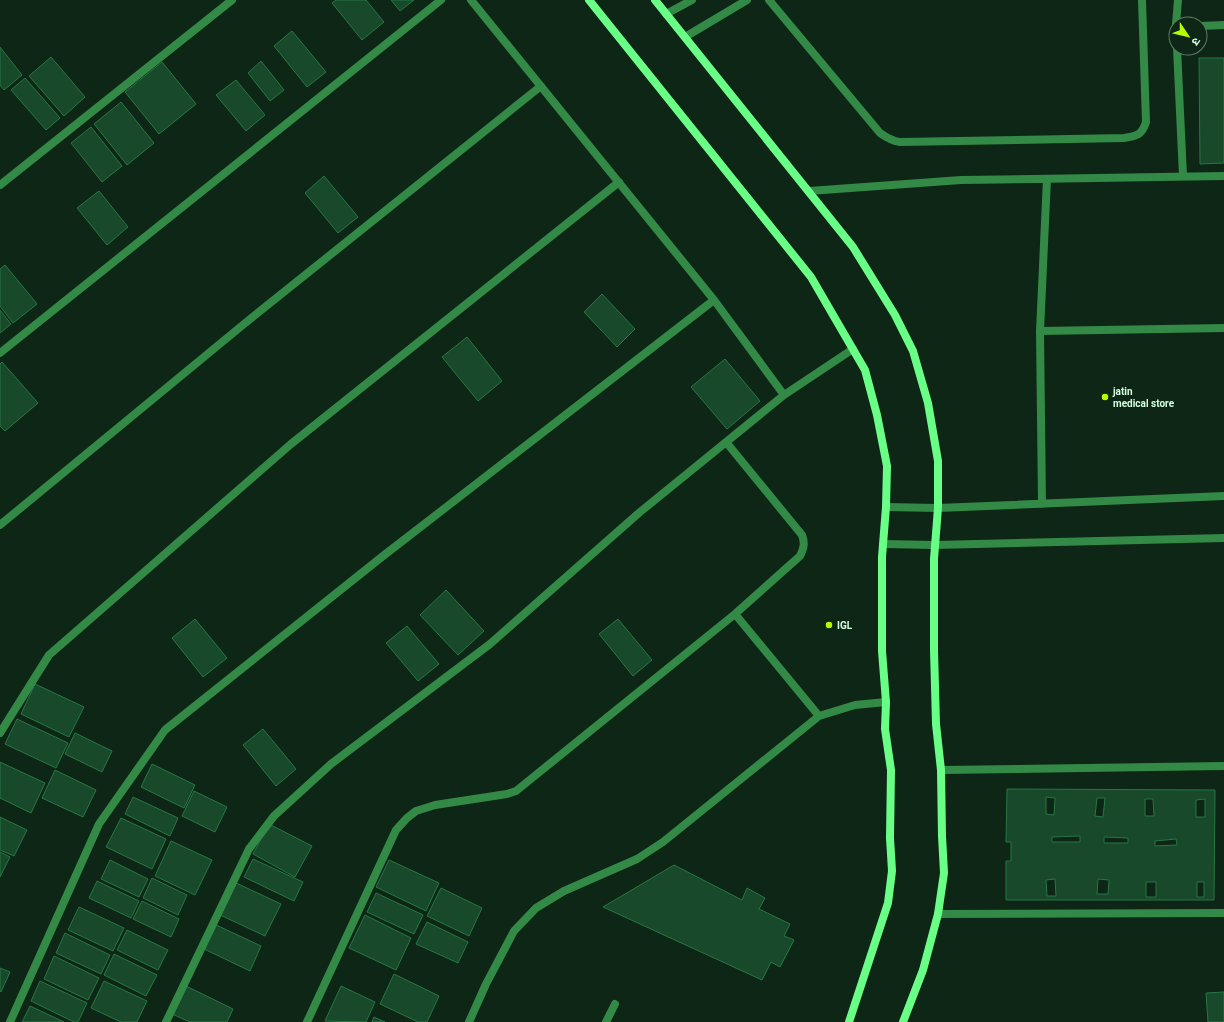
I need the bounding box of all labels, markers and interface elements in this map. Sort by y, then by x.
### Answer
north arrow [1168,16,1208,56]
text: उ [1188,35,1203,48]
place label: jatin medical store [1112,386,1175,409]
marker: jatin medical store [1100,392,1110,402]
marker: IGL [824,620,834,630]
place label: IGL [837,620,853,631]

